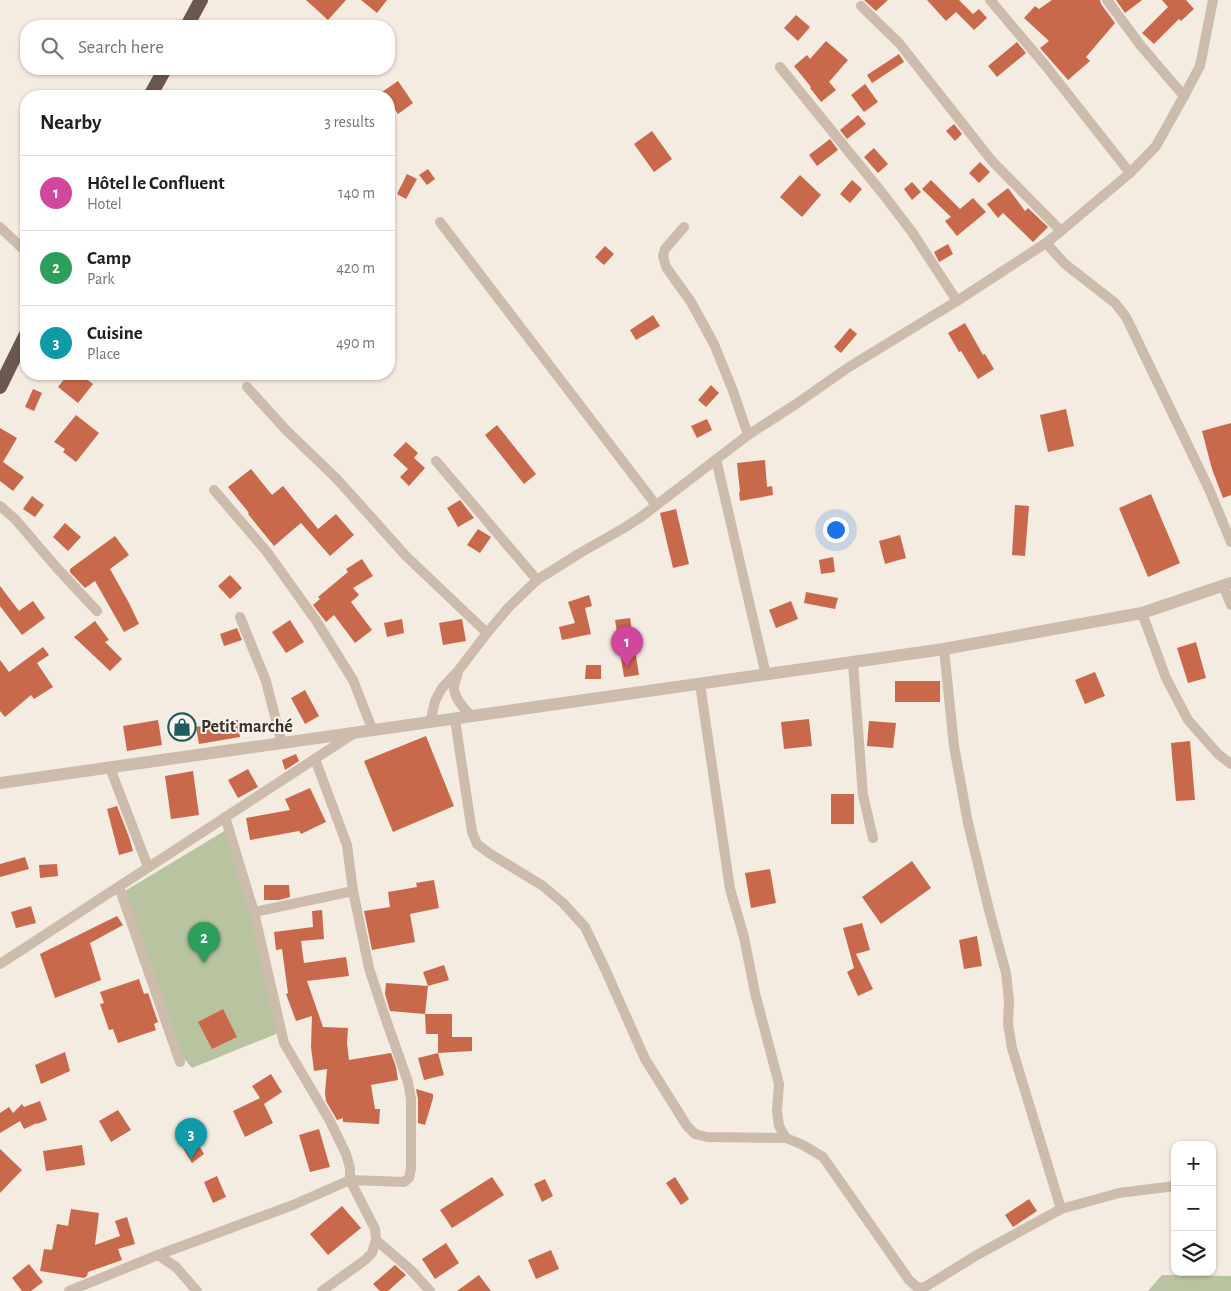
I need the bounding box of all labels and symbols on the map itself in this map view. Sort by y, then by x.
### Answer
your location [823,517,849,543]
pin: 1 [611,626,643,667]
shop icon: Petit marché [167,712,197,742]
place label: Petit marché [201,718,293,736]
pin: 2 [188,922,220,963]
pin: 3 [175,1118,207,1159]

